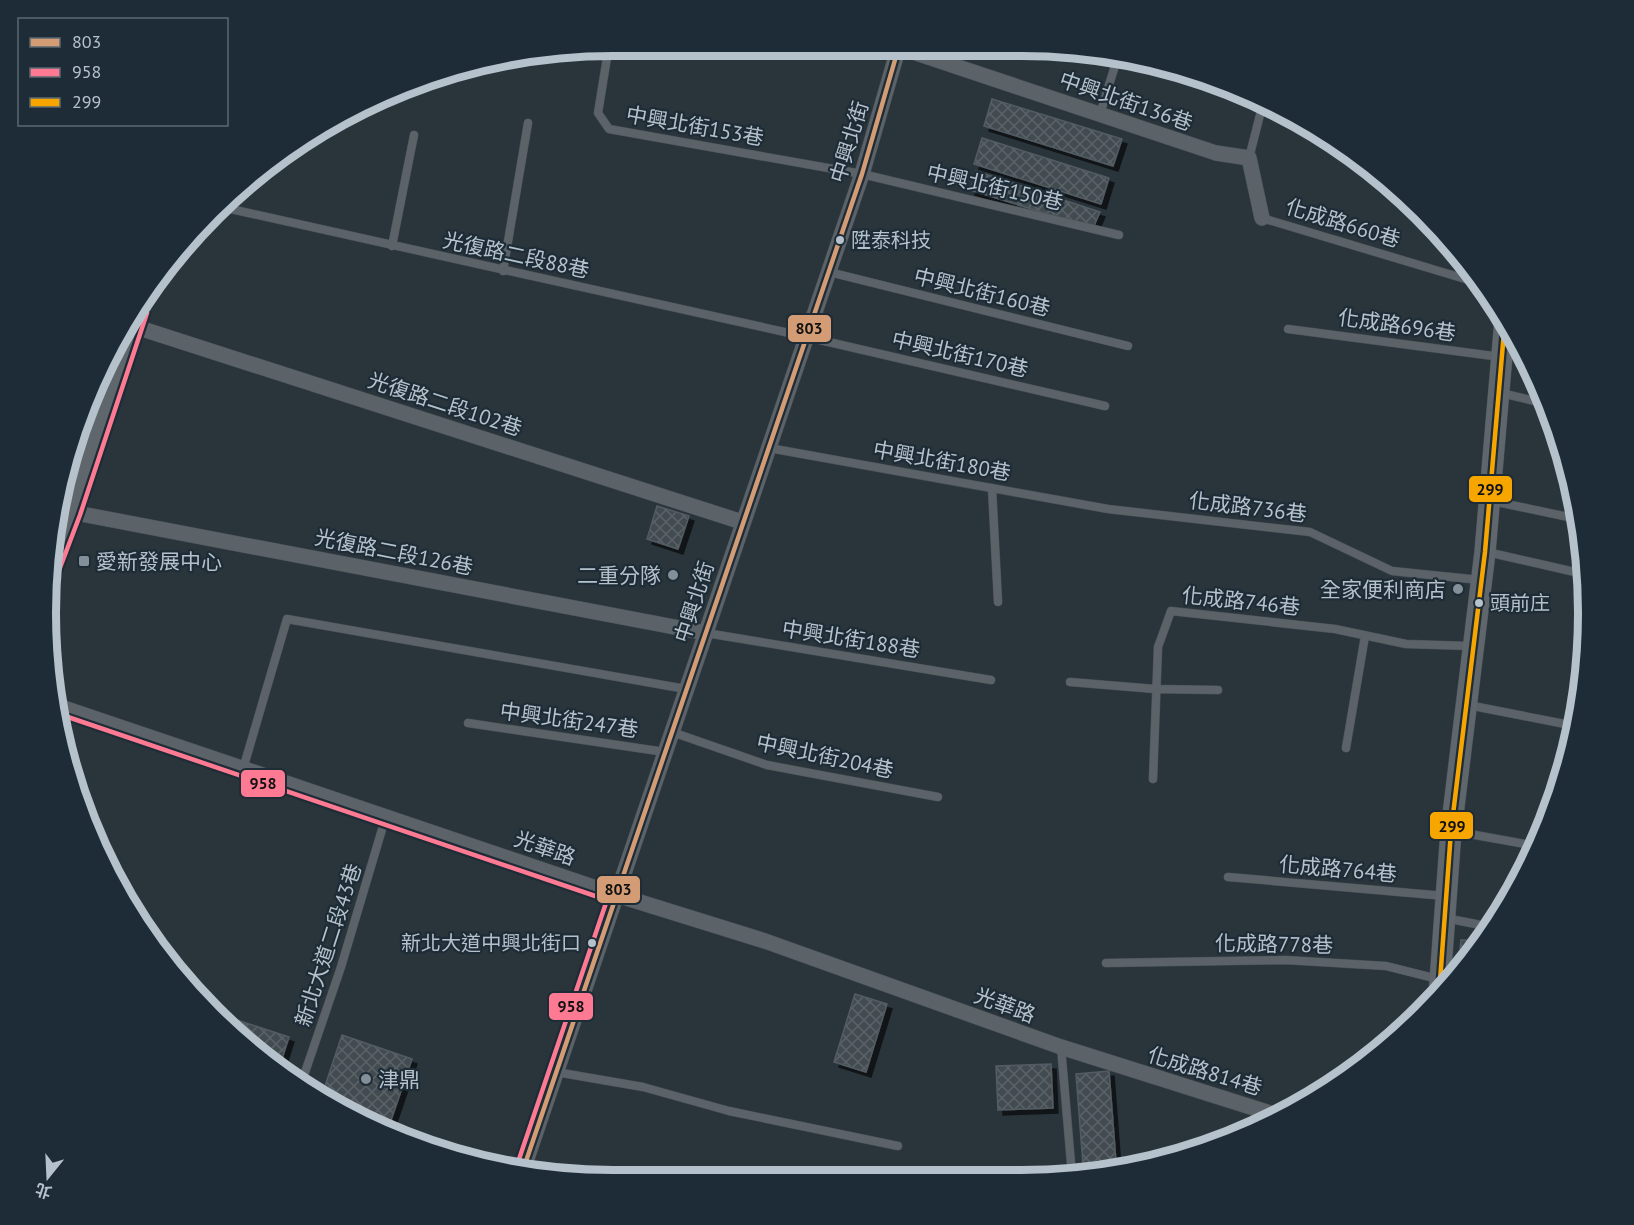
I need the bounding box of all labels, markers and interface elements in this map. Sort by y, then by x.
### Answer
legend [18,18,228,126]
text: 803 [72,30,101,53]
text: 958 [72,60,101,83]
street label: 中興北街136巷 [1056,66,1196,136]
text: 299 [72,90,101,113]
street label: 中興北街 [824,98,874,186]
street label: 中興北街153巷 [624,101,766,151]
street label: 中興北街150巷 [924,158,1066,216]
street label: 化成路660巷 [1282,193,1404,253]
street label: 光復路二段88巷 [440,226,592,284]
place label: 陞泰科技 [851,227,931,253]
marker: 陞泰科技 [834,234,846,246]
street label: 中興北街160巷 [911,262,1053,322]
street label: 化成路696巷 [1337,303,1457,347]
line badge: 803 [787,314,832,343]
text: 803 [795,318,823,338]
street label: 中興北街170巷 [889,325,1031,383]
street label: 光復路二段102巷 [365,366,525,442]
street label: 中興北街180巷 [871,436,1013,486]
line badge: 299 [1468,475,1513,503]
text: 299 [1476,479,1504,499]
street label: 化成路736巷 [1188,486,1308,528]
street label: 光復路二段126巷 [313,523,475,581]
place label: 愛新發展中心 [96,548,222,575]
marker: 愛新發展中心 [77,554,91,568]
street label: 中興北街 [668,558,720,646]
place label: 二重分隊 [577,562,661,589]
marker: 二重分隊 [666,568,680,582]
place label: 全家便利商店 [1320,576,1446,603]
street label: 化成路746巷 [1181,581,1301,621]
marker: 全家便利商店 [1451,582,1465,596]
place label: 頭前庄 [1490,590,1550,616]
marker: 頭前庄 [1473,597,1485,609]
street label: 中興北街188巷 [780,615,922,663]
street label: 中興北街247巷 [498,697,640,743]
street label: 中興北街204巷 [754,728,896,784]
line badge: 958 [240,769,286,798]
text: 958 [249,773,277,793]
line badge: 299 [1429,811,1474,840]
text: 299 [1438,816,1466,836]
street label: 光華路 [511,825,579,871]
street label: 化成路764巷 [1278,850,1398,888]
street label: 新北大道二段43巷 [289,860,367,1030]
line badge: 803 [596,875,641,904]
text: 803 [604,879,632,899]
street label: 化成路778巷 [1215,929,1333,959]
place label: 新北大道中興北街口 [401,930,581,956]
marker: 新北大道中興北街口 [586,937,598,949]
street label: 光華路 [971,982,1039,1028]
line badge: 958 [548,992,594,1021]
text: 958 [557,996,585,1016]
street label: 化成路814巷 [1144,1041,1266,1101]
place label: 津鼎 [378,1066,420,1093]
marker: 津鼎 [359,1072,373,1086]
north arrow [18,1147,78,1207]
text: 北 [33,1179,54,1203]

